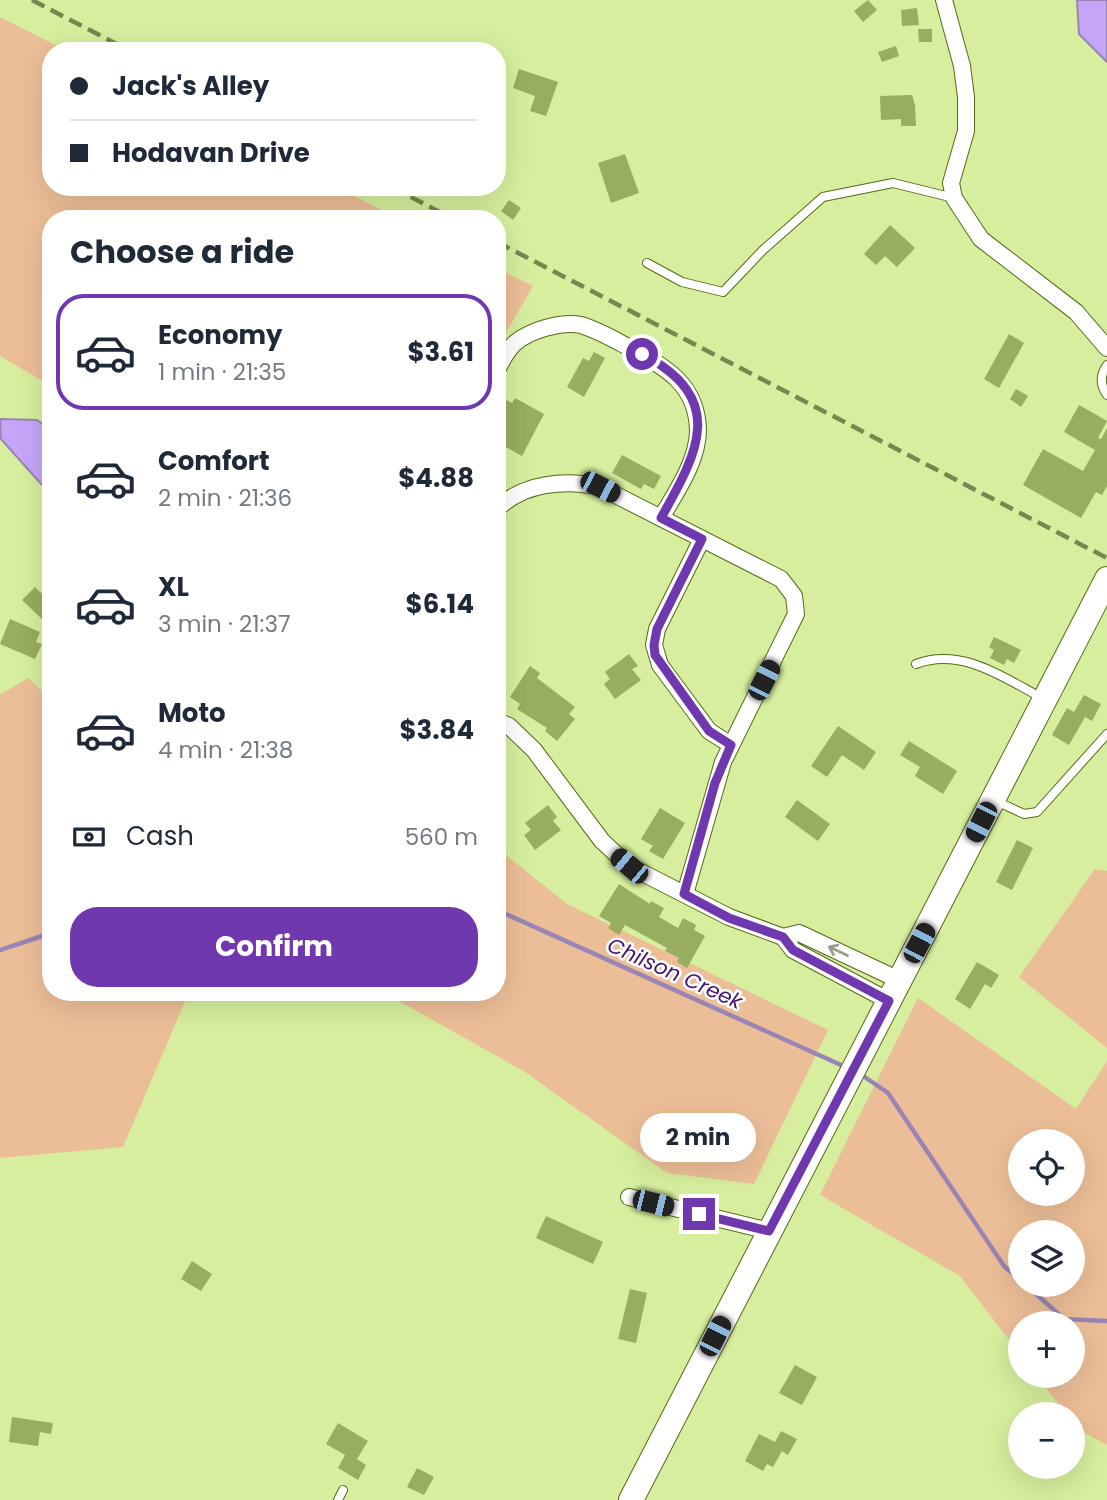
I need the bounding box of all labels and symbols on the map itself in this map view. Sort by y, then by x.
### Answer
route start [626,338,658,370]
car [577,468,624,506]
car [746,657,783,703]
car [963,799,1000,845]
car [607,844,652,888]
car [900,920,939,966]
water label: Chilson Creek [603,930,748,1016]
one-way arrow [828,944,849,958]
callout: 2 min [641,1112,757,1162]
car [631,1188,676,1218]
route end [683,1198,715,1230]
car [697,1313,734,1359]

